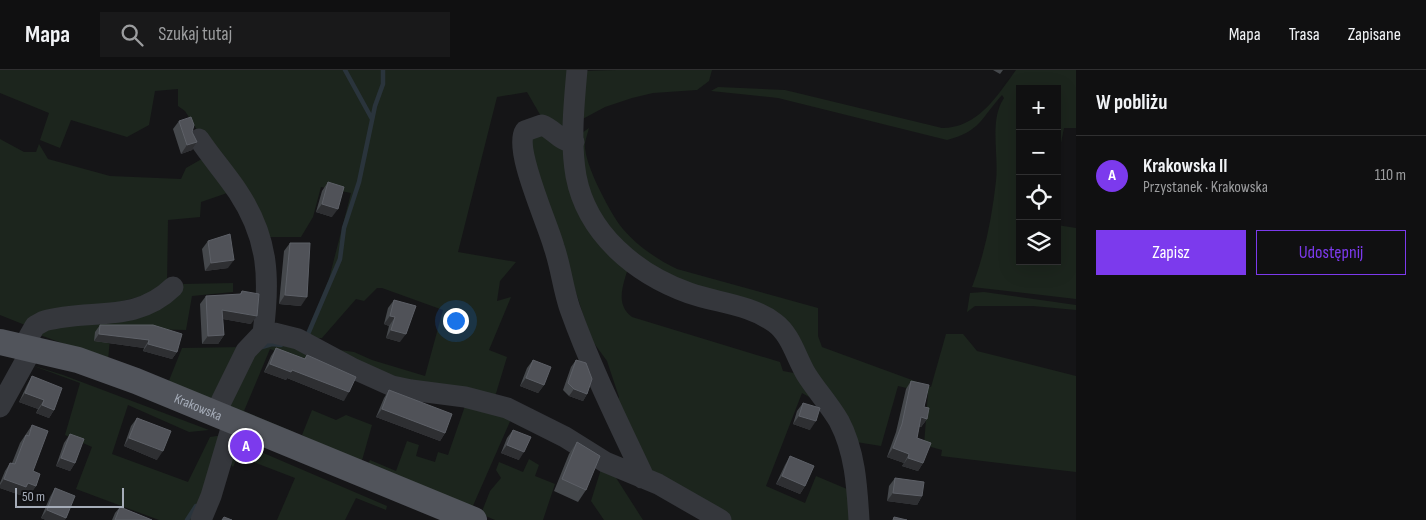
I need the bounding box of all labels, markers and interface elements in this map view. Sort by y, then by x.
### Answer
search box [100,12,450,57]
text: Mapa [25,20,70,49]
icon: search [118,21,146,49]
text: Szukaj tutaj [158,23,232,46]
text: Mapa [1229,24,1261,45]
text: Trasa [1289,24,1320,45]
text: Zapisane [1348,24,1401,45]
map controls [1016,85,1061,265]
button: + [1016,85,1061,130]
text: W pobliżu [1096,90,1167,115]
button: − [1016,130,1061,175]
text: Krakowska II [1143,155,1227,178]
text: A [1108,166,1116,185]
text: 110 m [1375,166,1406,185]
button: locate [1016,175,1061,220]
text: Przystanek · Krakowska [1143,178,1268,197]
button: layers [1016,220,1061,265]
button: Zapisz [1096,230,1246,275]
button: Udostępnij [1256,230,1406,275]
your location [443,308,469,334]
street label: Krakowska [172,389,225,424]
pin: A [230,427,262,465]
scale bar [15,485,124,508]
text: 50 m [22,488,45,505]

